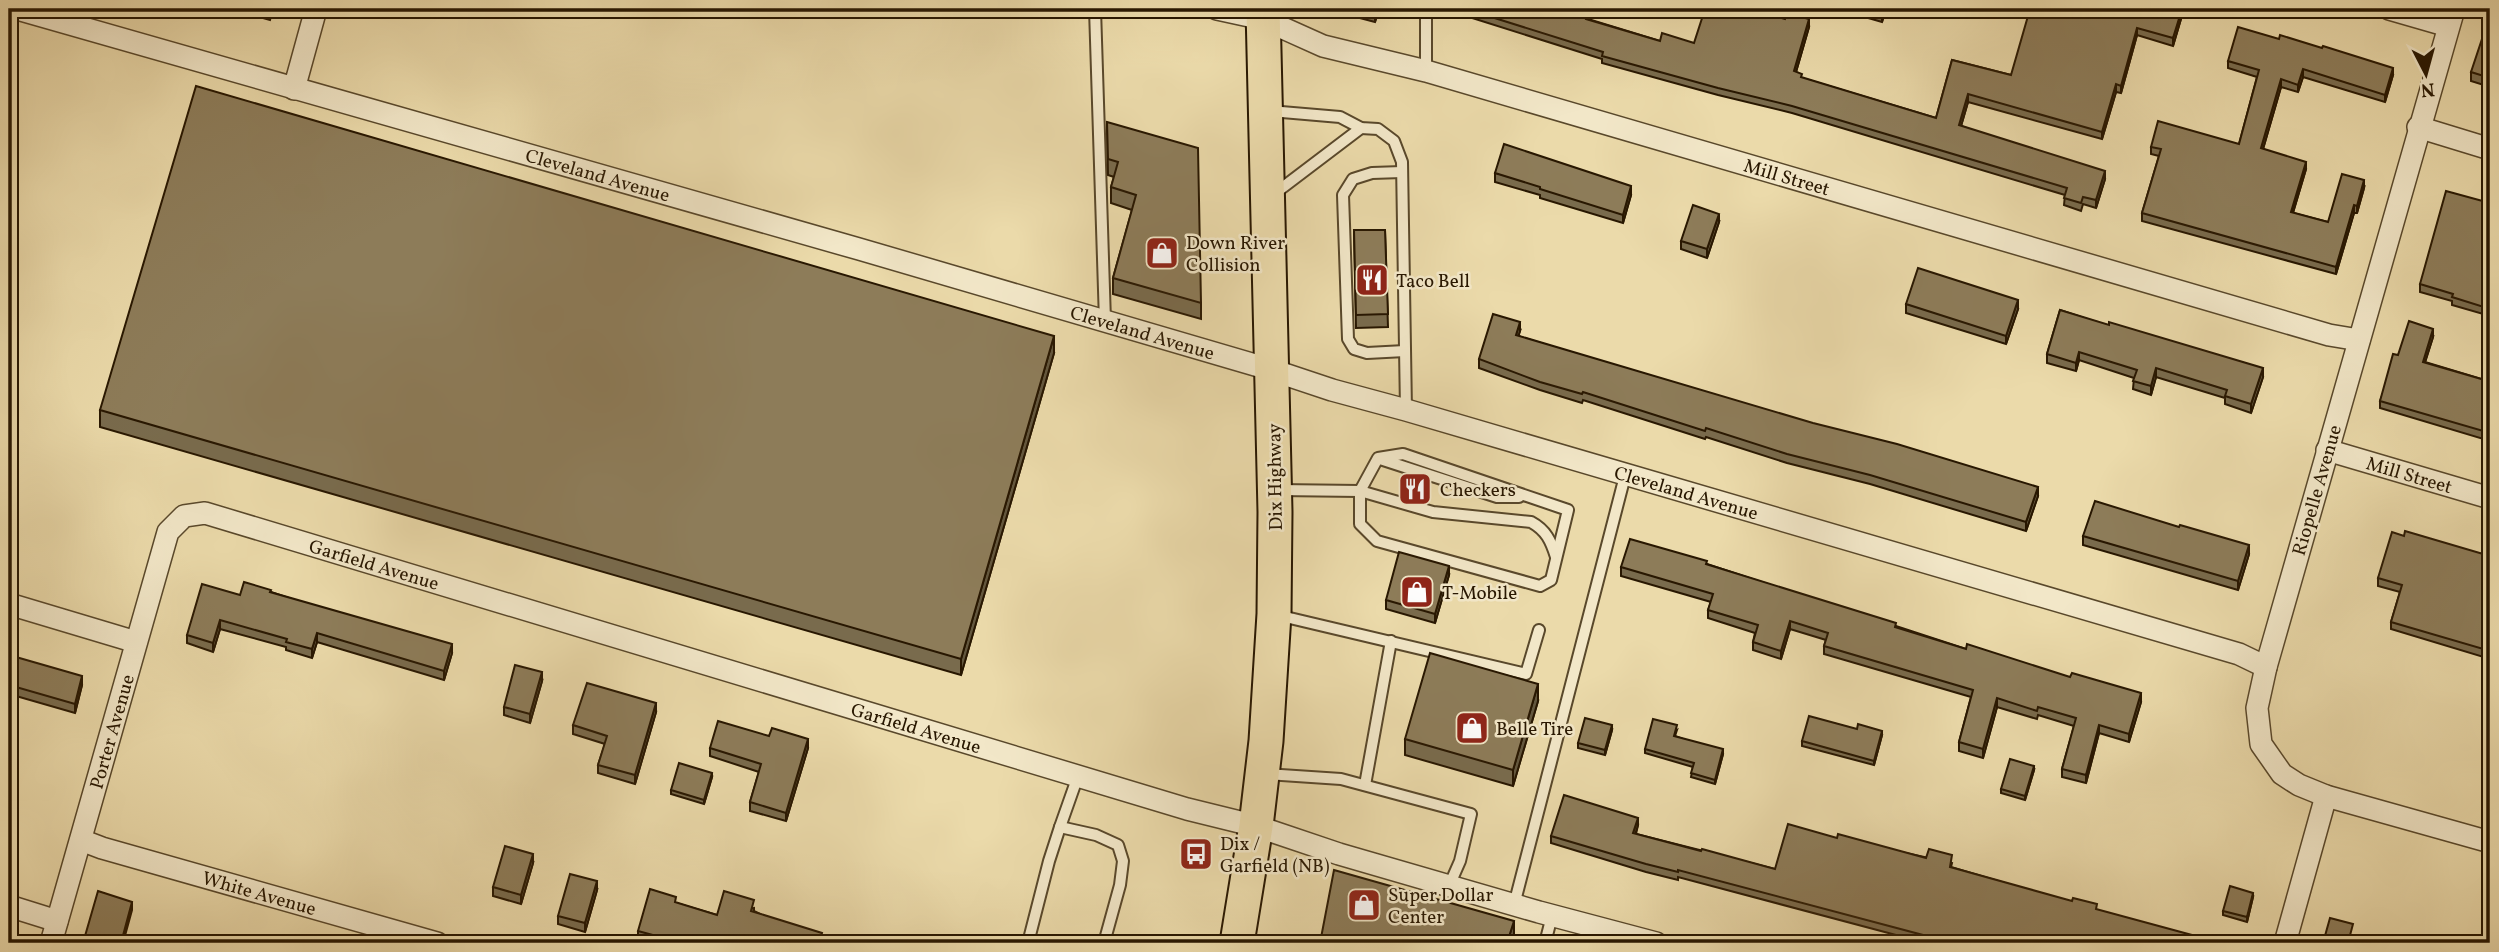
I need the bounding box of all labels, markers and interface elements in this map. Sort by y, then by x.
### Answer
north arrow [2390,38,2460,108]
text: N [2419,75,2436,103]
street label: Cleveland Avenue [522,144,673,209]
street label: Mill Street [1740,154,1833,203]
place label: Down River Collision [1186,231,1285,279]
shop icon: Down River Collision [1143,234,1181,272]
restaurant icon: Taco Bell [1353,261,1391,299]
place label: Taco Bell [1396,269,1470,295]
street label: Cleveland Avenue [1067,301,1217,367]
street label: Riopelle Avenue [2287,422,2349,559]
street label: Dix Highway [1262,423,1290,531]
street label: Mill Street [2363,451,2455,501]
street label: Cleveland Avenue [1611,461,1761,527]
restaurant icon: Checkers [1396,470,1434,508]
place label: Checkers [1440,478,1516,504]
street label: Garfield Avenue [306,534,442,598]
shop icon: T-Mobile [1398,573,1436,611]
place label: T-Mobile [1442,581,1517,607]
street label: Porter Avenue [84,672,142,792]
street label: Garfield Avenue [847,697,984,761]
shop icon: Belle Tire [1453,709,1491,747]
place label: Belle Tire [1496,717,1573,743]
place label: Dix / Garfield (NB) [1220,832,1329,880]
bus stop icon: Dix / Garfield (NB) [1177,835,1215,873]
street label: White Avenue [199,866,319,923]
place label: Super Dollar Center [1388,883,1493,931]
shop icon: Super Dollar Center [1345,886,1383,924]

